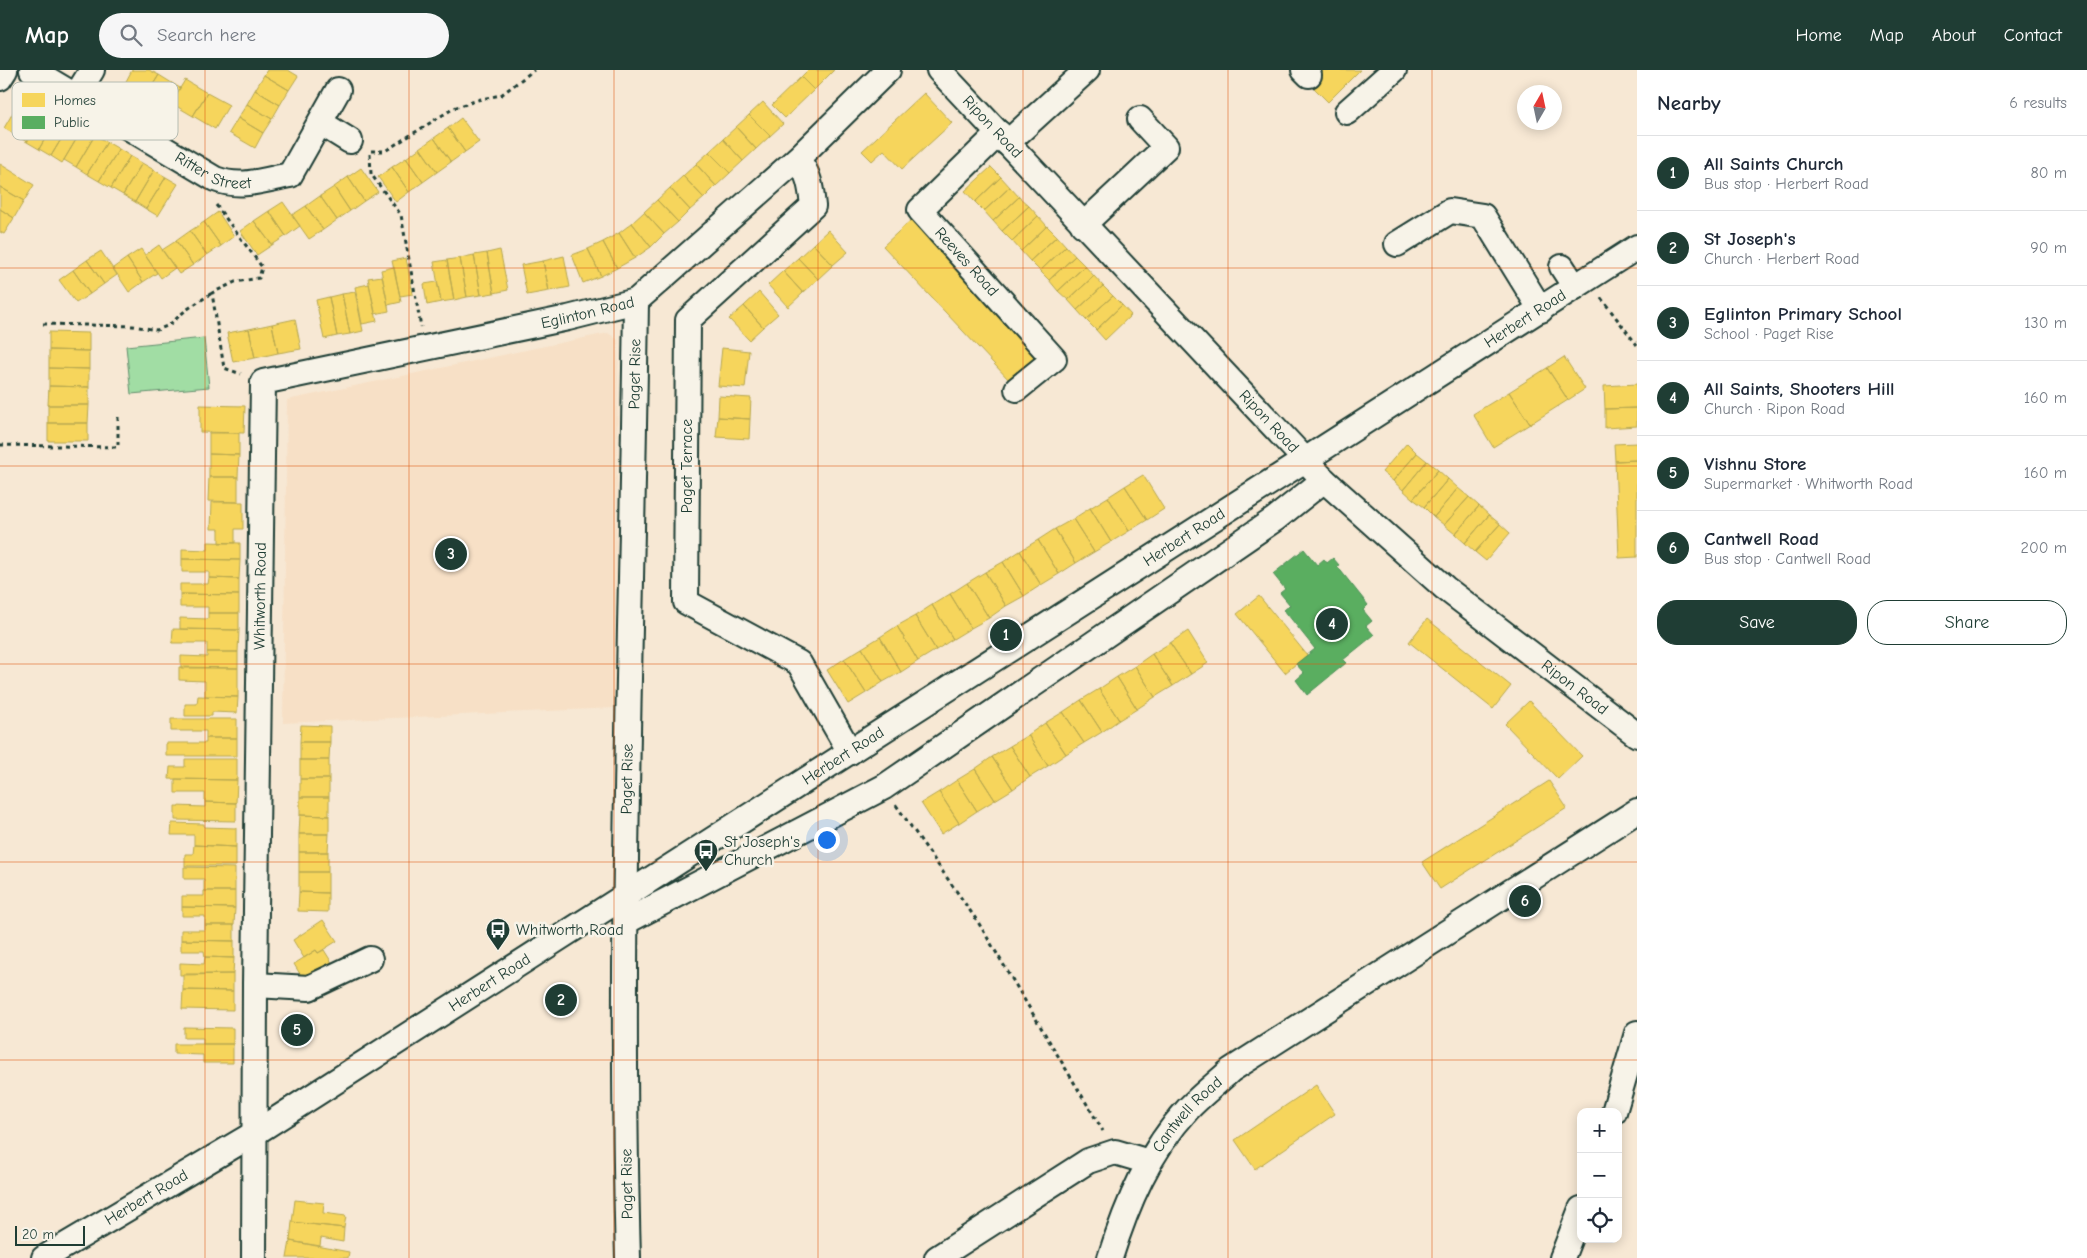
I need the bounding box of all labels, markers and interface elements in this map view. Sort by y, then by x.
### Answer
search box [99,13,449,58]
text: Map [25,21,69,49]
icon: search [117,21,145,49]
text: Search here [157,24,256,46]
text: Home [1795,25,1842,46]
text: Map [1870,25,1904,46]
text: About [1932,25,1976,46]
text: Contact [2004,25,2062,46]
legend [12,82,178,140]
north arrow [1517,85,1562,130]
text: Nearby [1657,91,1721,115]
text: Homes [54,92,96,109]
street label: Ripon Road [959,92,1026,162]
text: 6 results [2009,94,2067,112]
text: Public [54,114,90,131]
street label: Ritter Street [172,148,253,193]
text: All Saints Church [1704,153,1844,175]
text: 1 [1670,164,1676,182]
text: 80 m [2030,164,2067,182]
text: Bus stop · Herbert Road [1704,175,1869,193]
street label: Reeves Road [931,224,1002,300]
text: St Joseph's [1704,228,1795,250]
text: 2 [1669,239,1677,257]
text: 90 m [2030,239,2067,257]
text: Church · Herbert Road [1704,250,1860,268]
street label: Herbert Road [1481,286,1569,352]
street label: Eglinton Road [539,293,636,332]
text: Eglinton Primary School [1704,303,1902,325]
text: 3 [1669,314,1677,332]
text: 130 m [2024,314,2067,332]
text: School · Paget Rise [1704,325,1834,343]
street label: Paget Rise [625,339,644,410]
text: All Saints, Shooters Hill [1704,378,1895,400]
street label: Ripon Road [1235,386,1303,456]
text: 4 [1669,389,1677,407]
text: 160 m [2024,389,2067,407]
text: Church · Ripon Road [1704,400,1845,418]
street label: Paget Terrace [678,419,696,513]
text: Vishnu Store [1704,453,1806,475]
text: 5 [1669,464,1677,482]
text: 160 m [2024,464,2067,482]
text: Supermarket · Whitworth Road [1704,475,1913,493]
street label: Herbert Road [1140,505,1228,570]
text: Cantwell Road [1704,528,1819,550]
pin: 3 [435,535,467,573]
text: 6 [1669,539,1677,557]
text: 200 m [2021,539,2067,557]
street label: Whitworth Road [250,542,270,650]
text: Bus stop · Cantwell Road [1704,550,1871,568]
button: Save [1657,600,1857,645]
button: Share [1867,600,2067,645]
pin: 4 [1316,605,1348,643]
pin: 1 [990,616,1022,654]
street label: Ripon Road [1538,656,1612,718]
street label: Herbert Road [799,723,887,789]
street label: Paget Rise [618,743,637,815]
your location [814,827,840,853]
place label: St Joseph's Church [724,833,800,869]
bus stop icon: St Joseph's Church [693,838,719,872]
pin: 6 [1509,882,1541,920]
bus stop icon: Whitworth Road [485,917,511,951]
place label: Whitworth Road [516,921,624,939]
street label: Herbert Road [445,950,534,1015]
pin: 2 [545,981,577,1019]
pin: 5 [281,1011,313,1049]
street label: Cantwell Road [1149,1073,1226,1156]
map controls [1577,1108,1622,1243]
button: + [1577,1108,1622,1153]
street label: Paget Rise [617,1148,637,1220]
button: − [1577,1153,1622,1198]
street label: Herbert Road [102,1166,191,1229]
button: locate [1577,1198,1622,1243]
scale bar [15,1223,85,1246]
text: 20 m [22,1226,54,1243]

